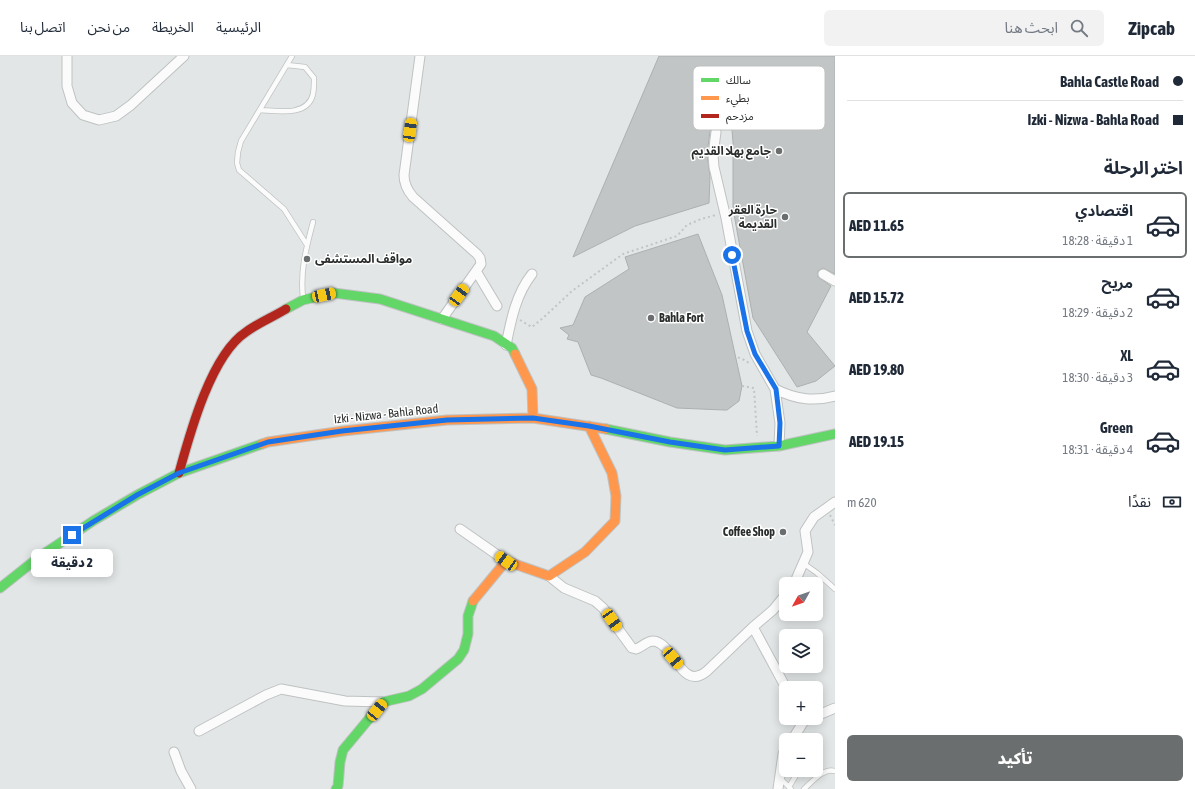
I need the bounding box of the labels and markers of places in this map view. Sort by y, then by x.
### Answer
place label: جامع بهلا القديم [691,144,771,160]
marker: جامع بهلا القديم [774,146,784,156]
place label: حارة العقر القديمة [728,203,777,231]
marker: حارة العقر القديمة [780,212,790,222]
place label: مواقف المستشفى [315,252,412,266]
marker: مواقف المستشفى [302,254,312,264]
place label: Bahla Fort [659,311,704,325]
marker: Bahla Fort [646,313,656,323]
place label: Coffee Shop [723,525,775,539]
marker: Coffee Shop [778,527,788,537]

